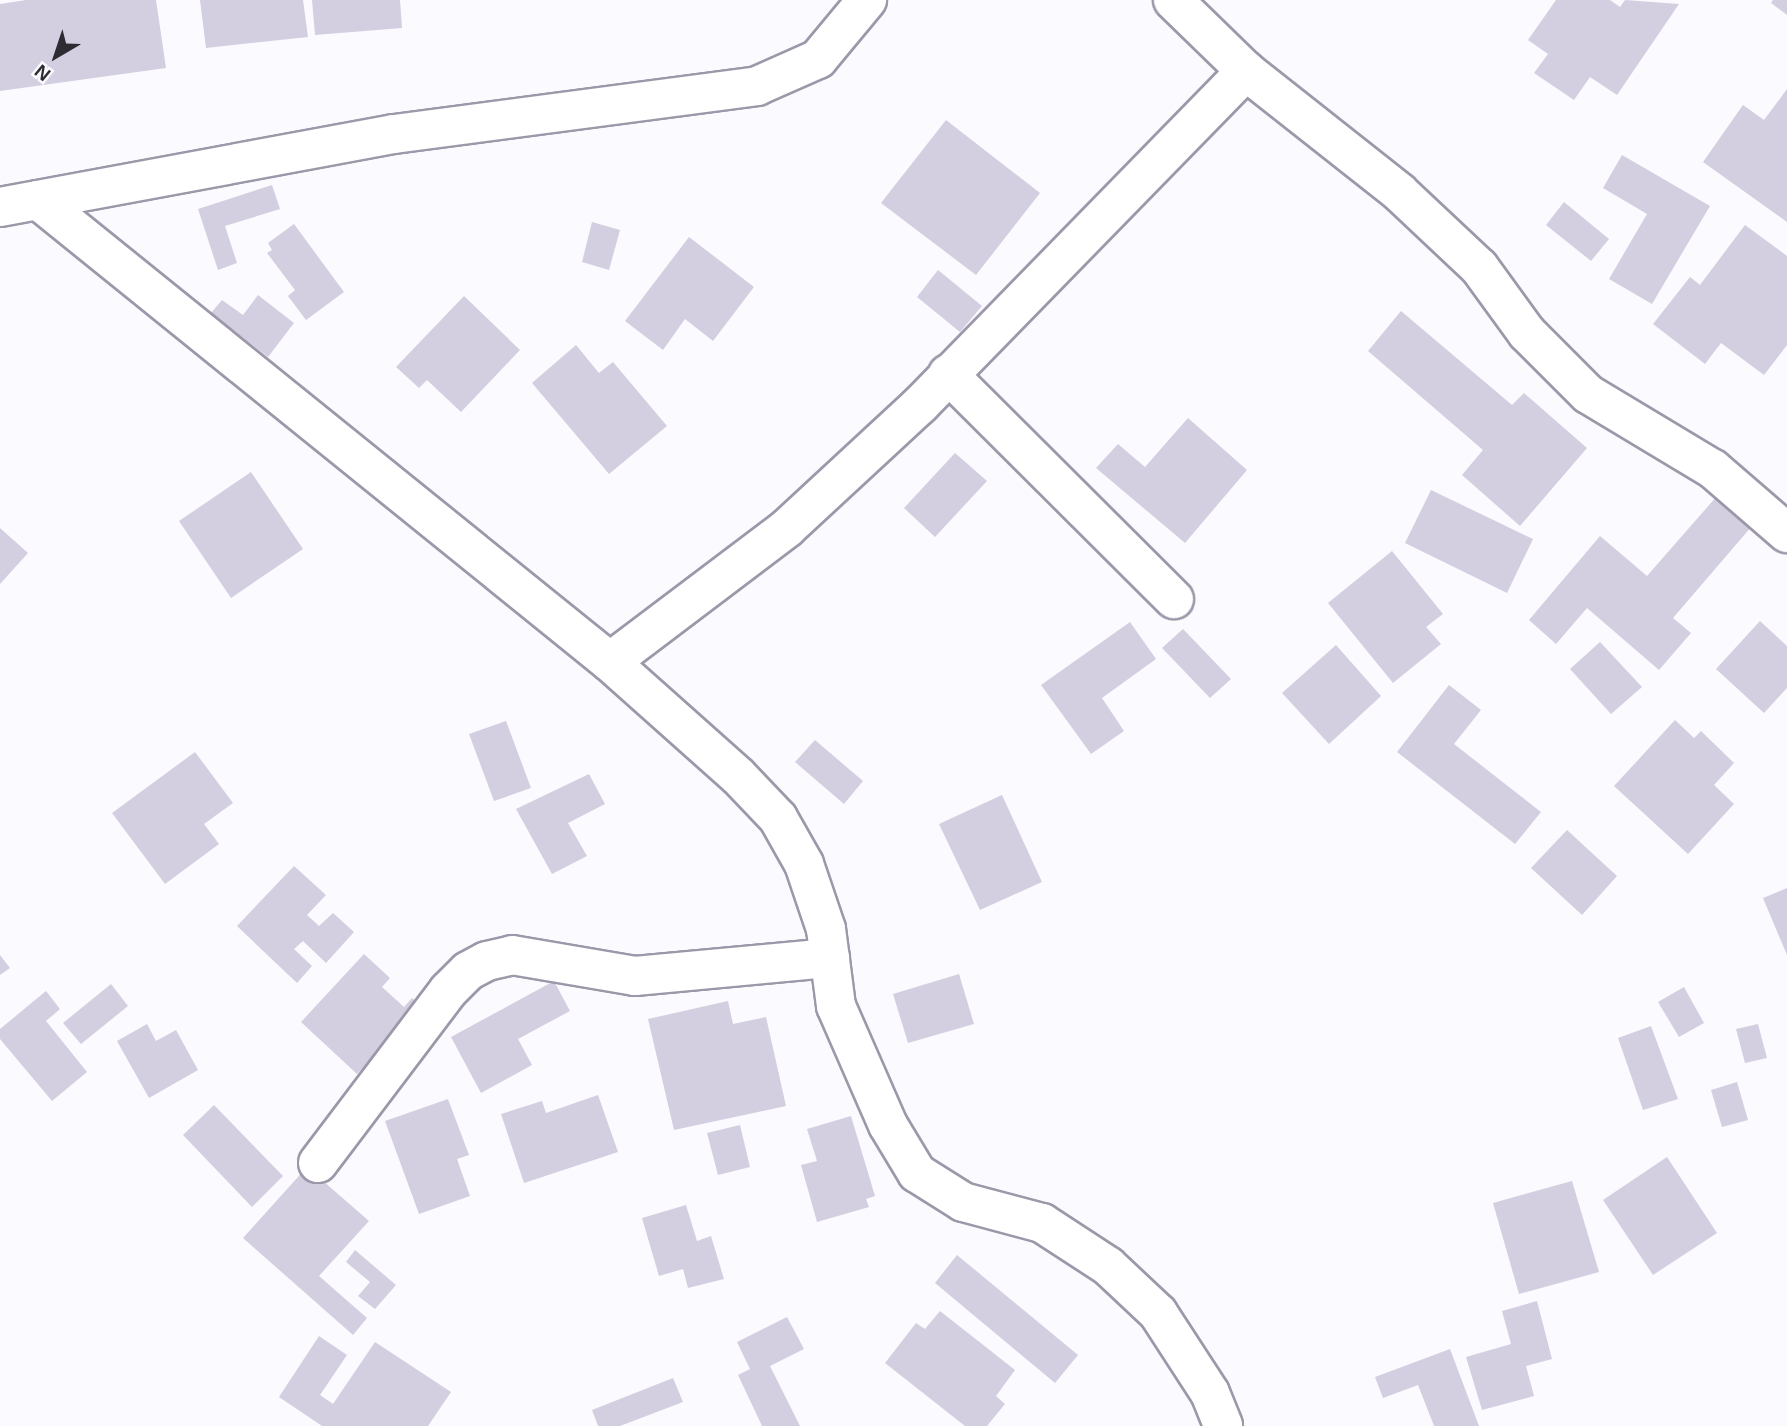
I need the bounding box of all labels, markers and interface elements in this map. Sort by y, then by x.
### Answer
north arrow [21,21,91,91]
text: N [31,60,54,85]

